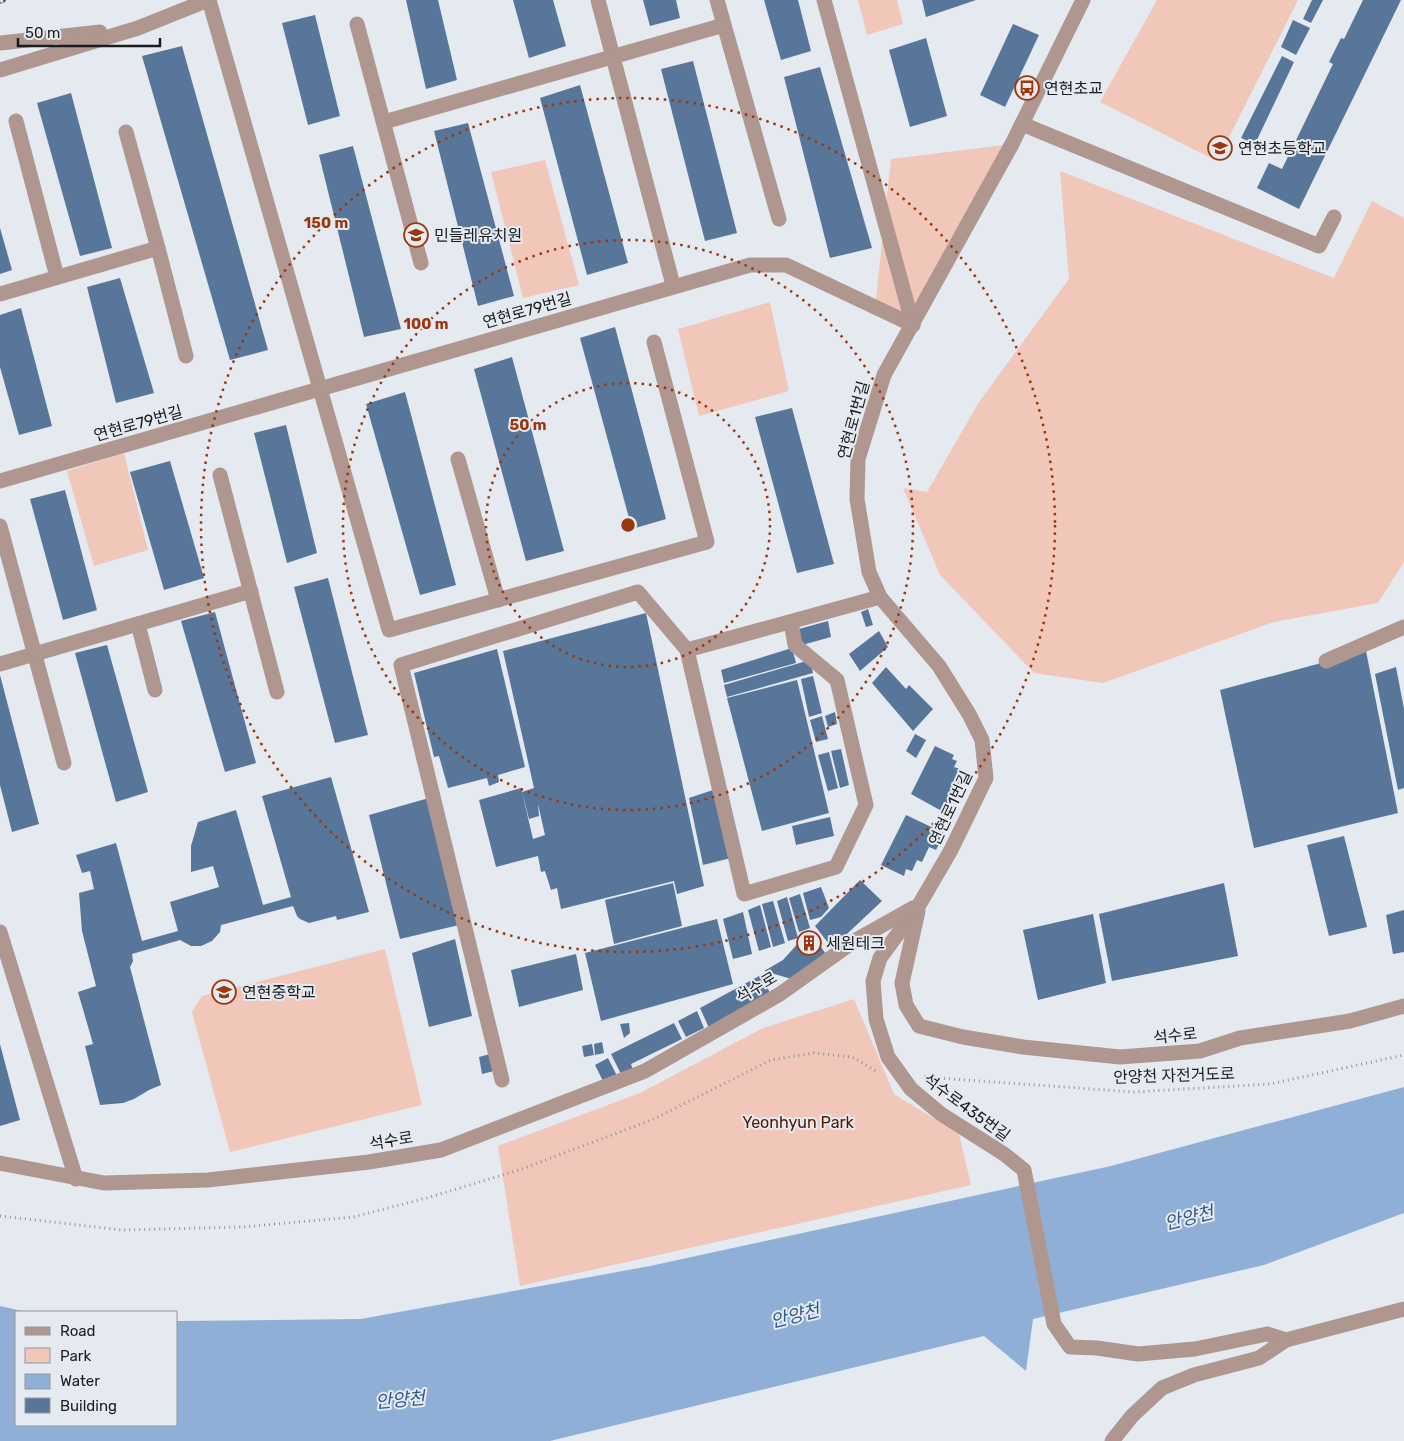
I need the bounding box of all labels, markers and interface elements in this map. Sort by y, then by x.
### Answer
scale bar [18,15,160,47]
text: 50 m [25,24,60,42]
bus stop icon: 연현초교 [1014,75,1040,101]
place label: 연현초교 [1044,79,1103,98]
school or university icon: 연현초등학교 [1207,135,1233,161]
place label: 연현초등학교 [1238,139,1326,158]
text: 150 m [304,214,348,232]
school or university icon: 민들레유치원 [403,222,429,248]
place label: 민들레유치원 [434,226,522,245]
street label: 연현로79번길 [481,289,574,332]
text: 100 m [404,315,448,333]
street label: 연현로1번길 [834,379,873,461]
street label: 연현로79번길 [92,402,185,445]
text: 50 m [510,416,546,434]
centre of rings [619,516,637,534]
street label: 연현로1번길 [925,768,976,849]
building icon: 세원테크 [796,930,822,956]
place label: 세원테크 [826,934,885,953]
street label: 석수로 [732,968,780,1007]
school or university icon: 연현중학교 [211,979,237,1005]
place label: 연현중학교 [242,983,316,1002]
street label: 석수로 [1152,1024,1198,1047]
street label: 안양천 자전거도로 [1113,1064,1235,1087]
street label: 석수로435번길 [920,1070,1014,1145]
park label: Yeonhyun Park [742,1113,855,1132]
street label: 석수로 [368,1128,415,1153]
water label: 안양천 [1162,1201,1218,1235]
water label: 안양천 [768,1299,824,1333]
legend [15,1311,178,1426]
text: Road [60,1322,96,1340]
text: Park [60,1347,91,1365]
text: Water [60,1372,100,1390]
water label: 안양천 [374,1387,428,1413]
text: Building [60,1397,117,1415]

